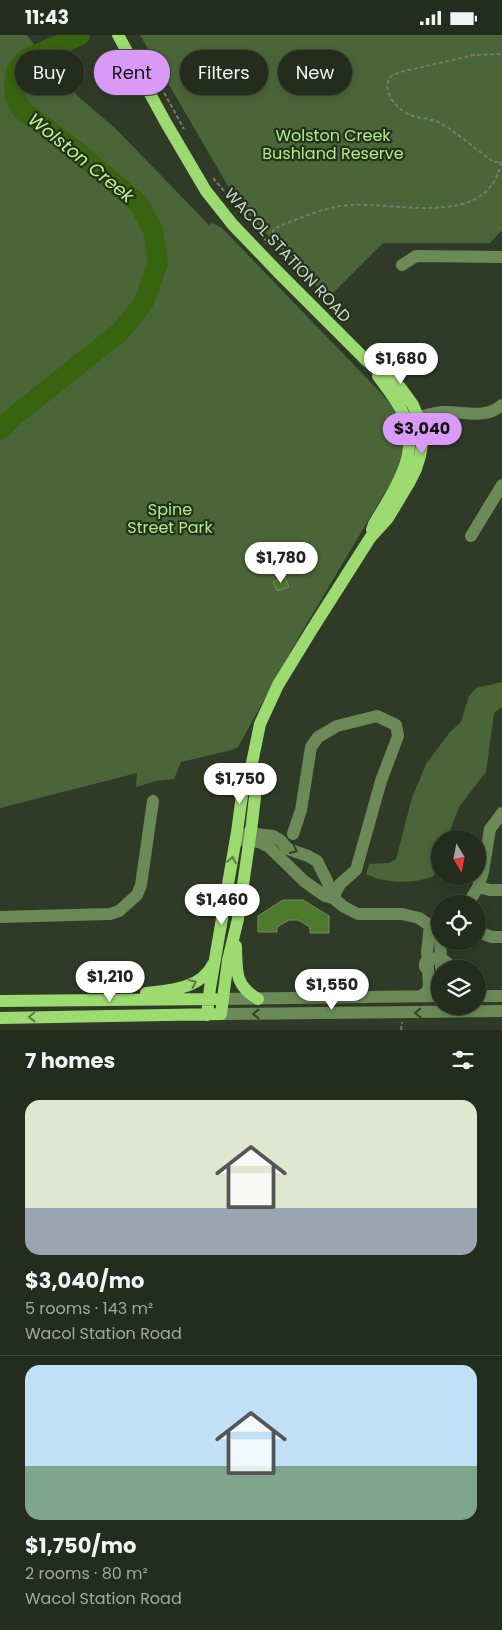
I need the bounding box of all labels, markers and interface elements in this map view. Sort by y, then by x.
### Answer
text: 11:43 [25,4,69,31]
chip: Buy [15,50,84,95]
chip: Rent [94,50,170,95]
chip: Filters [180,50,268,95]
chip: New [278,50,352,95]
water label: Wolston Creek [23,107,140,209]
park label: Wolston Creek Bushland Reserve [262,124,404,165]
street label: WACOL STATION ROAD [219,183,356,328]
pin: $1,680 [360,343,442,385]
text: $1,680 [375,347,427,370]
pin: $3,040 [381,413,463,455]
text: $3,040 [394,417,450,440]
park label: Spine Street Park [127,498,213,539]
pin: $1,780 [240,541,322,584]
text: $1,780 [256,546,306,569]
pin: $1,750 [199,763,281,805]
text: $1,750 [215,767,265,790]
north arrow [431,830,486,885]
map controls [431,830,486,1015]
one-way arrow [289,844,298,855]
one-way arrow [226,856,237,864]
pin: $1,460 [181,883,263,926]
text: $1,460 [196,888,248,911]
button: locate [431,895,486,950]
button: layers [431,960,486,1015]
pin: $1,210 [69,961,151,1003]
text: $1,210 [87,965,133,988]
pin: $1,550 [291,969,373,1011]
text: $1,550 [306,973,358,996]
one-way arrow [188,978,197,989]
one-way arrow [414,1008,422,1018]
one-way arrow [252,1009,260,1019]
one-way arrow [28,1012,36,1023]
text: 7 homes [25,1046,115,1075]
icon: filters [449,1046,477,1074]
icon: home [206,1132,296,1222]
text: $3,040/mo [25,1266,144,1295]
text: 5 rooms · 143 m² [25,1297,153,1320]
text: Wacol Station Road [25,1322,182,1345]
icon: home [206,1398,296,1488]
text: $1,750/mo [25,1531,136,1560]
text: 2 rooms · 80 m² [25,1562,148,1585]
text: Wacol Station Road [25,1587,182,1610]

